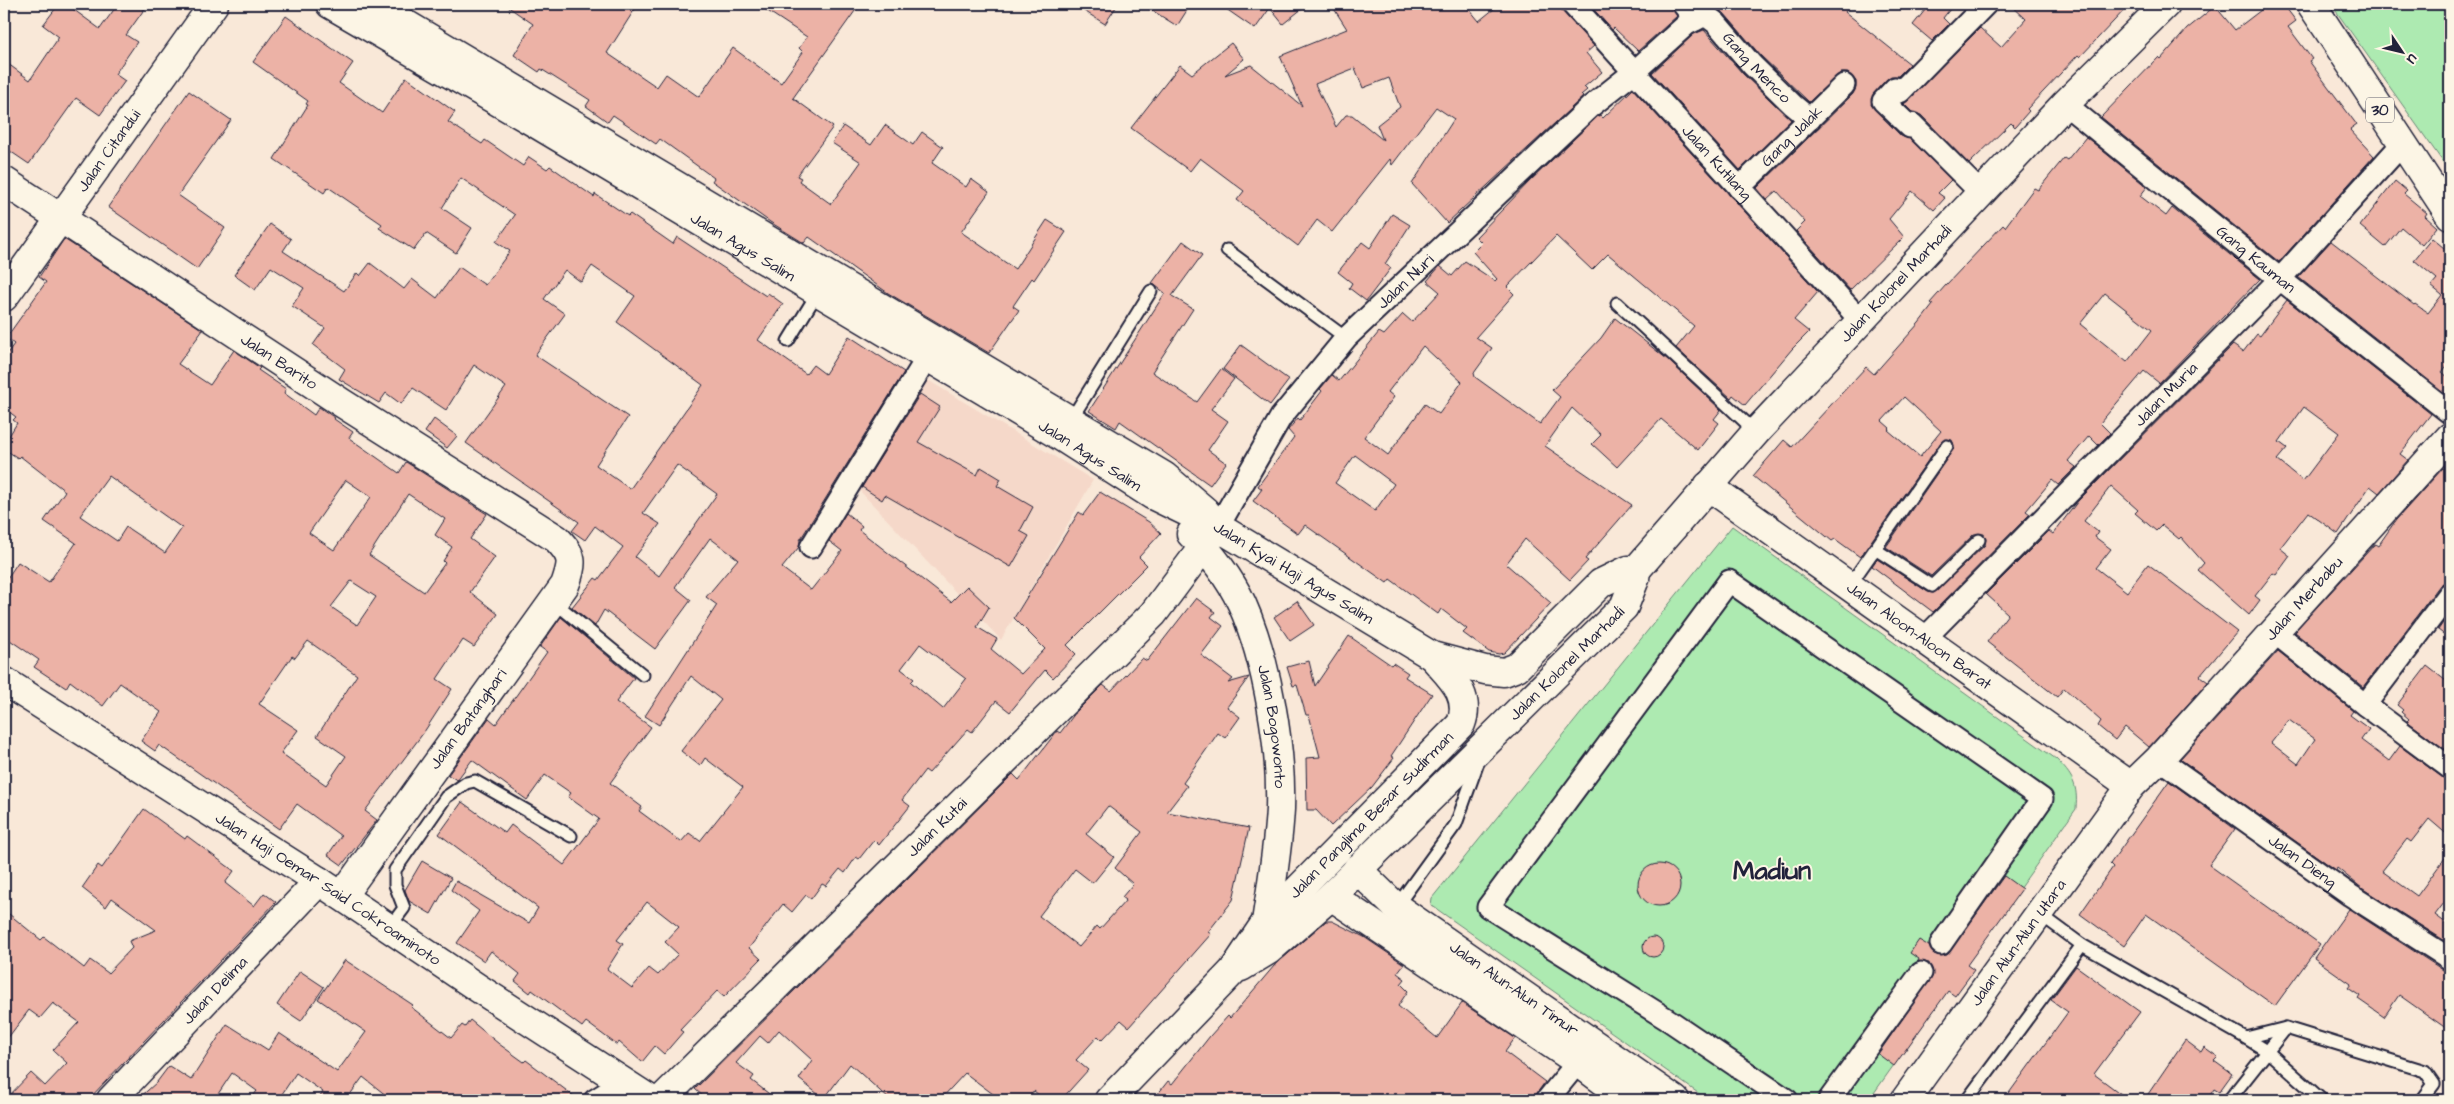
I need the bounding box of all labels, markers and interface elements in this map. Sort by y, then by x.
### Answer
street label: Gang Menco [1717,27,1796,108]
north arrow [2376,28,2426,78]
text: U [2401,50,2422,68]
road number: 30 [2366,98,2394,122]
street label: Gang Jalak [1756,101,1828,172]
street label: Jalan Citandui [72,104,146,196]
street label: Jalan Kutilang [1677,120,1757,206]
street label: Jalan Agus Salim [686,207,800,287]
street label: Jalan Kolonel Marhadi [1835,220,1957,347]
street label: Gang Kauman [2211,220,2300,298]
street label: Jalan Nuri [1372,249,1439,314]
street label: Jalan Barito [236,328,322,395]
street label: Jalan Muria [2129,357,2203,431]
street label: Jalan Agus Salim [1034,415,1146,497]
street label: Jalan Kyai Haji Agus Salim [1209,516,1378,630]
street label: Jalan Merbabu [2260,552,2348,646]
street label: Jalan Aloon-Aloon Barat [1842,577,1997,695]
street label: Jalan Kolonel Marhadi [1504,601,1630,726]
street label: Jalan Bogowonto [1252,662,1291,789]
street label: Jalan Batanghari [424,664,513,774]
street label: Jalan Panglima Besar Sudirman [1284,727,1458,903]
street label: Jalan Kutai [902,792,972,862]
street label: Jalan Haji Oemar Said Cokroaminoto [211,807,445,971]
street label: Jalan Dieng [2264,829,2341,894]
district label: Madiun [1733,853,1811,889]
street label: Jalan Alun-Alun Utara [1965,875,2071,1010]
street label: Jalan Alun-Alun Timur [1445,936,1583,1041]
street label: Jalan Delima [177,952,253,1029]

